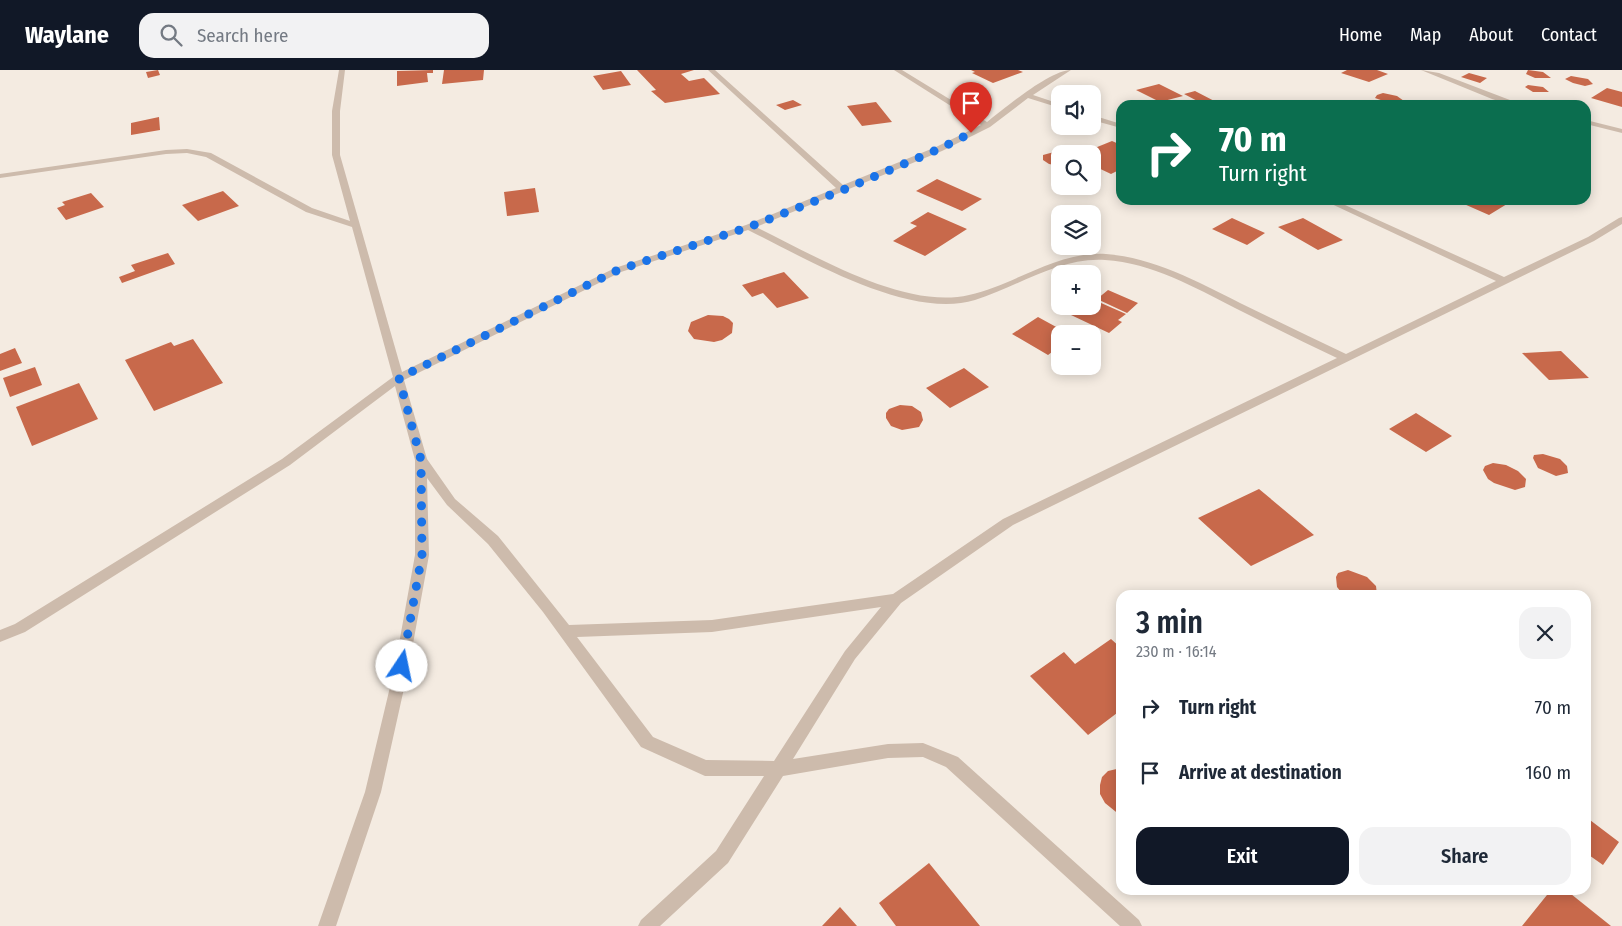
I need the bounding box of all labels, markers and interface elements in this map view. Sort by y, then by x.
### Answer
search box [139,13,489,58]
text: Waylane [25,21,109,49]
icon: search [157,21,185,49]
text: Search here [197,24,288,47]
text: Home [1339,24,1382,46]
text: Map [1410,24,1441,46]
text: About [1469,24,1513,46]
text: Contact [1541,24,1597,46]
pin [950,82,992,133]
map controls [1051,85,1101,375]
button: sound [1051,85,1101,135]
icon: arrive [957,89,985,117]
text: 70 m [1219,118,1287,160]
icon: right [1136,120,1201,185]
button: search [1051,145,1101,195]
text: Turn right [1219,160,1307,187]
button: layers [1051,205,1101,255]
button: + [1051,265,1101,315]
button: − [1051,325,1101,375]
text: 3 min [1136,605,1203,641]
button: close [1519,607,1571,659]
position arrow [375,639,427,691]
text: 230 m · 16:14 [1136,642,1216,661]
icon: right [1136,694,1164,722]
text: Turn right [1179,696,1256,719]
text: 70 m [1535,696,1571,719]
icon: arrive [1136,759,1164,787]
text: Arrive at destination [1179,761,1342,784]
text: 160 m [1525,761,1571,784]
button: Exit [1136,827,1349,885]
button: Share [1359,827,1571,885]

